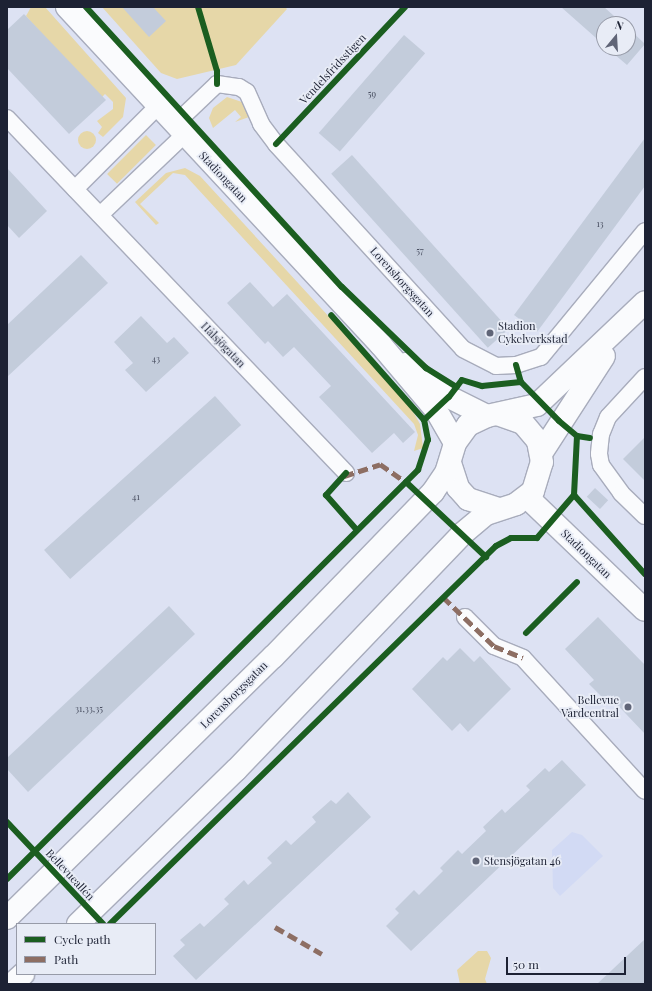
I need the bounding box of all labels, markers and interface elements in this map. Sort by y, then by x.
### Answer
north arrow [596,16,636,56]
text: N [613,17,626,33]
street label: Vendelsfridsstigen [297,31,369,107]
house number: 59 [368,88,376,98]
street label: Stadiongatan [196,149,250,205]
house number: 13 [596,218,604,228]
street label: Lorensborgsgatan [367,244,437,320]
house number: 57 [416,245,424,255]
street label: Hålsjögatan [198,320,248,370]
place label: Stadion Cykelverkstad [498,320,568,346]
marker: Stadion Cykelverkstad [485,328,495,338]
house number: 43 [152,353,160,363]
house number: 41 [132,491,140,501]
street label: Stadiongatan [558,527,614,581]
street label: Lorensborgsgatan [198,659,270,731]
place label: Bellevue Vårdcentral [561,694,619,720]
marker: Bellevue Vårdcentral [622,701,634,713]
house number: 31,33,35 [75,703,103,713]
street label: Bellevueallén [43,847,97,903]
place label: Stensjögatan 46 [484,854,561,868]
marker: Stensjögatan 46 [471,856,481,866]
legend [16,923,156,975]
text: Cycle path [54,931,111,947]
scale bar [508,949,628,975]
text: Path [54,951,78,967]
text: 50 m [513,956,539,972]

